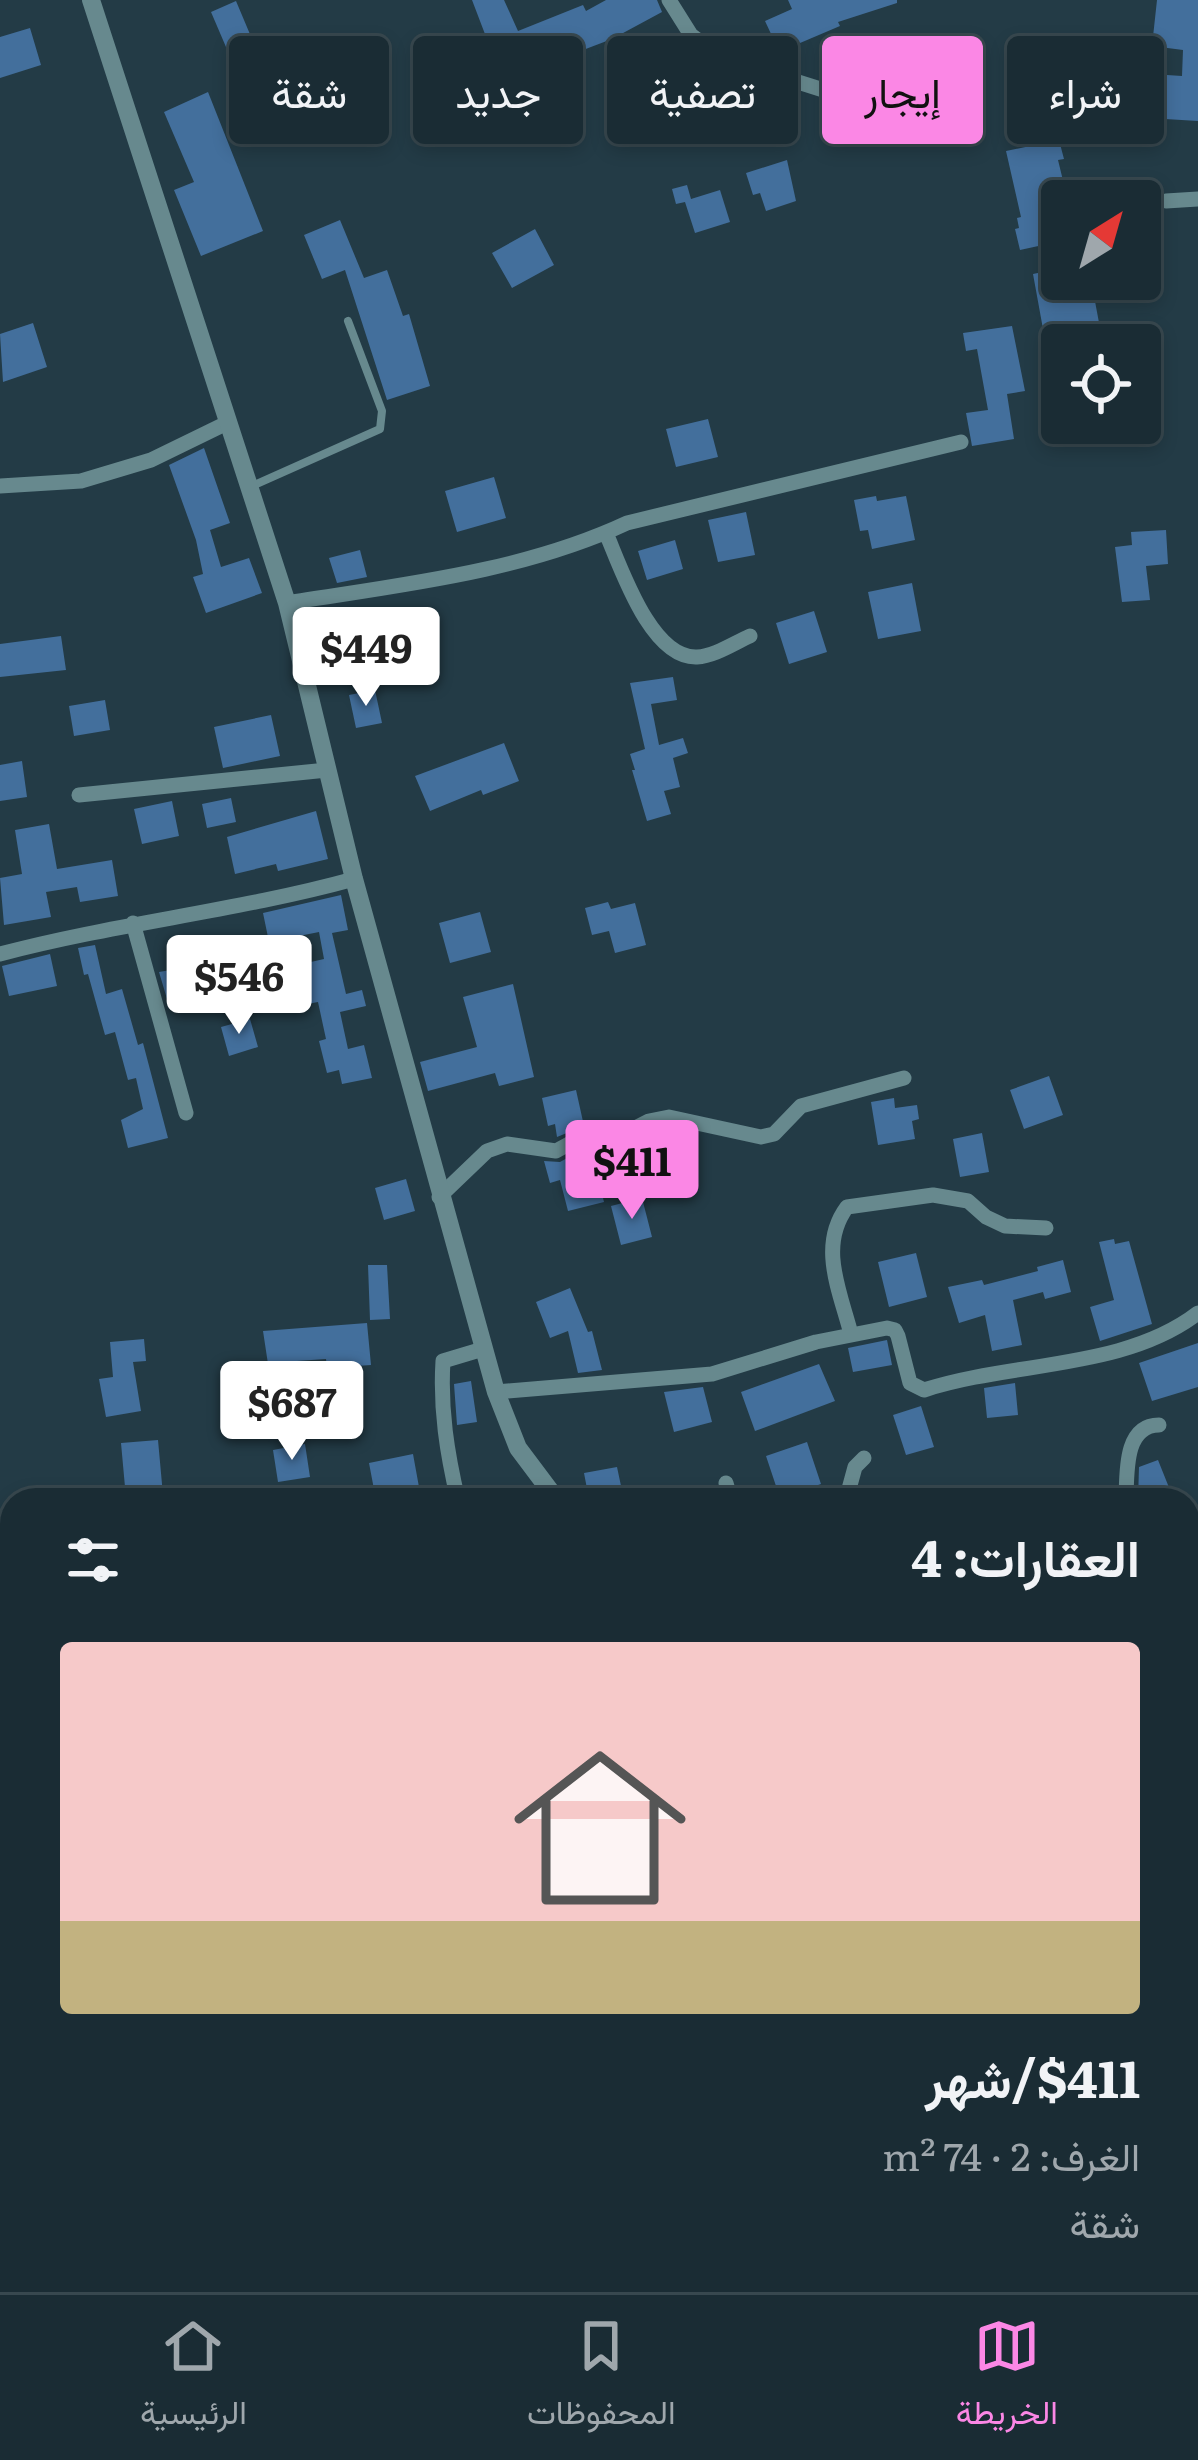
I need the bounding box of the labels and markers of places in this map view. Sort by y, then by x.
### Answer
pin: $449 [295,607,437,709]
pin: $546 [168,935,310,1037]
pin: $411 [561,1120,703,1222]
pin: $687 [221,1361,363,1463]

